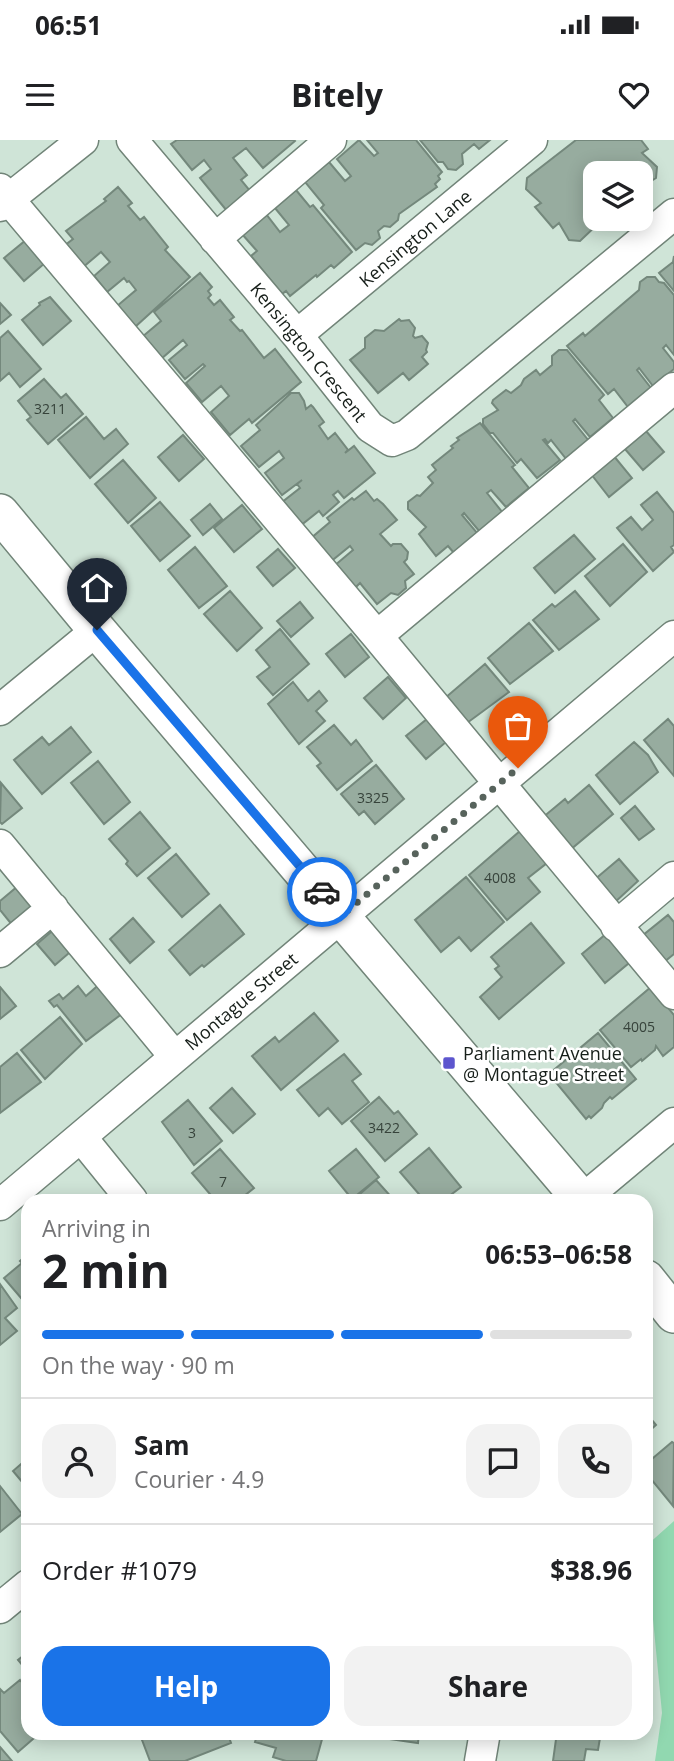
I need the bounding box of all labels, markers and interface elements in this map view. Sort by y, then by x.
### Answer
text: 06:51 [35,7,102,43]
text: Bitely [291,73,383,116]
icon: menu [21,76,59,114]
icon: heart [615,76,653,114]
map controls [583,161,653,231]
button: layers [583,161,653,231]
street label: Kensington Lane [354,184,476,292]
street label: Kensington Crescent [245,277,373,427]
house number: 3211 [34,399,66,418]
pin [67,558,127,630]
icon: home [78,569,116,607]
pin [488,696,548,768]
icon: bag [499,707,537,745]
house number: 3325 [357,788,389,807]
courier [287,857,357,927]
house number: 4008 [484,868,516,887]
icon: car [303,873,341,911]
street label: Montague Street [180,947,302,1055]
house number: 4005 [623,1017,655,1036]
place label: Parliament Avenue @ Montague Street [463,1041,624,1086]
marker: Parliament Avenue @ Montague Street [441,1055,457,1071]
house number: 3422 [368,1118,400,1137]
house number: 3 [188,1123,196,1142]
house number: 7 [219,1172,227,1191]
text: Arriving in [42,1212,151,1244]
text: 06:53–06:58 [485,1236,632,1272]
text: 2 min [42,1239,170,1301]
text: On the way · 90 m [42,1349,235,1381]
button: person [42,1424,116,1498]
button: chat [466,1424,540,1498]
button: phone [558,1424,632,1498]
text: Sam [134,1427,190,1463]
text: Courier · 4.9 [134,1463,264,1495]
text: Order #1079 [42,1552,197,1588]
text: $38.96 [550,1552,632,1588]
button: Help [42,1646,330,1726]
button: Share [344,1646,632,1726]

